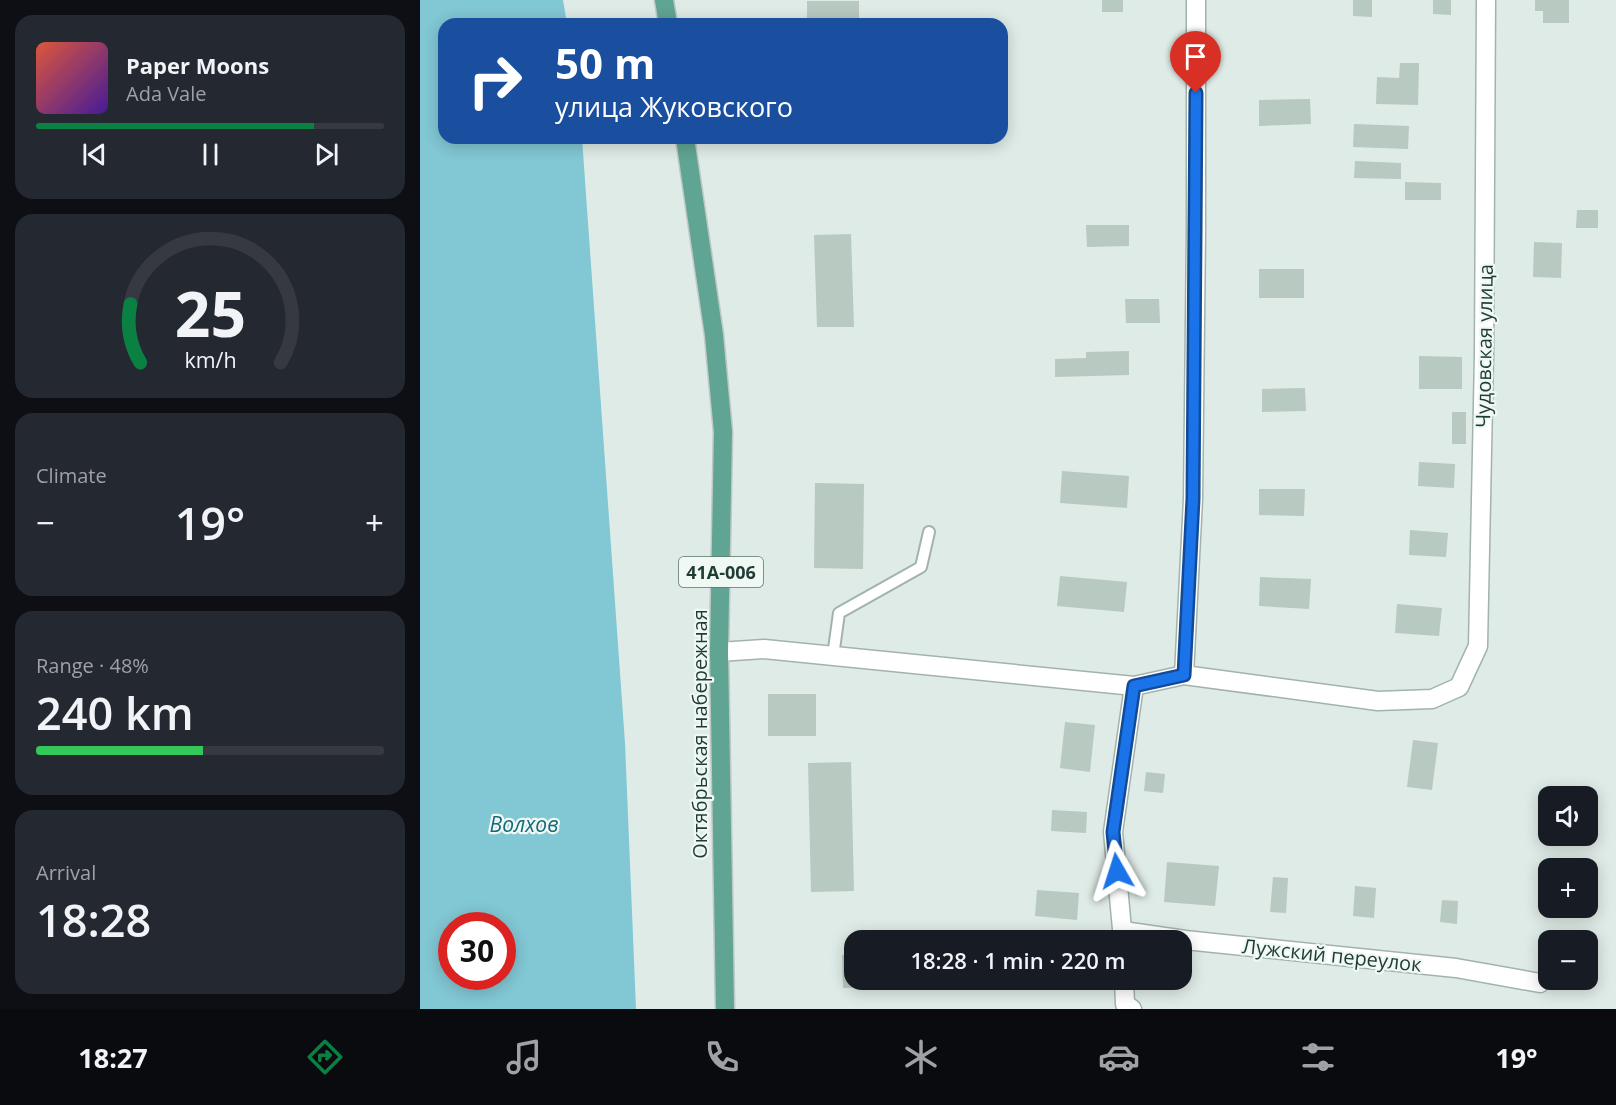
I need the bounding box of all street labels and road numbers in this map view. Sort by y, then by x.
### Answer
street label: Чудовская улица [1469,264,1499,428]
road number: 41А-006 [679,557,763,587]
street label: Октябрьская набережная [686,609,713,859]
street label: Лужский переулок [1241,932,1424,978]

